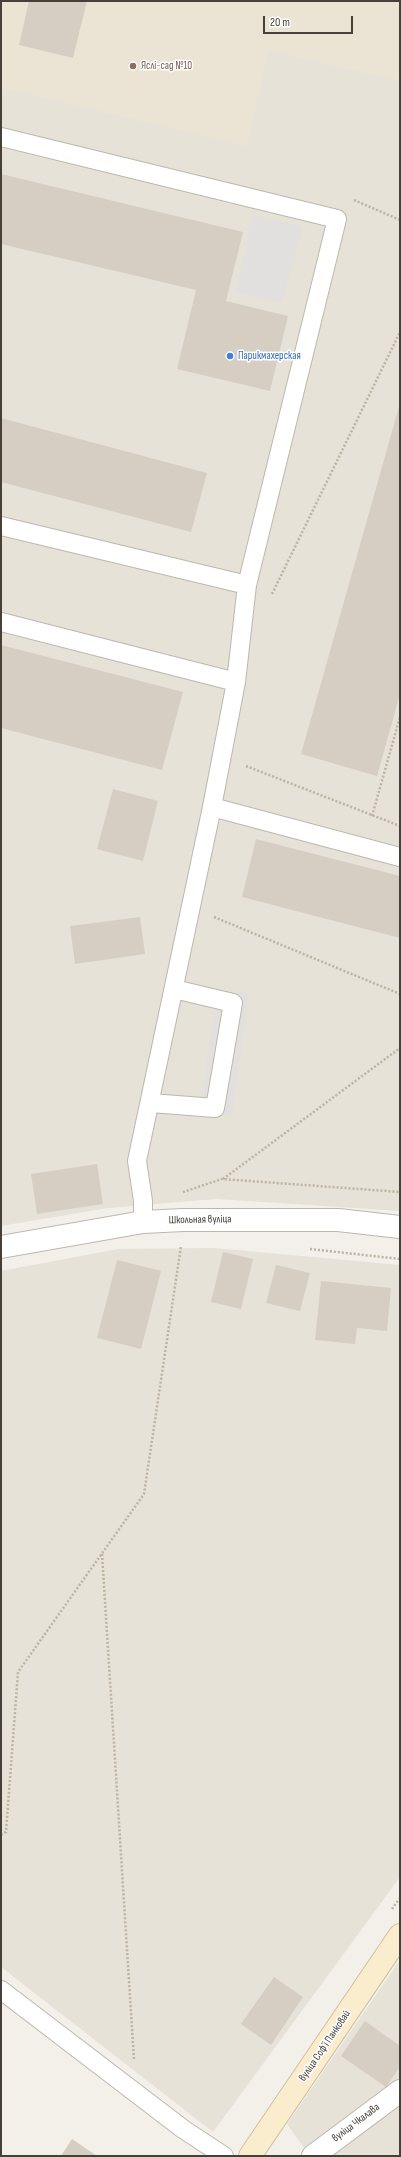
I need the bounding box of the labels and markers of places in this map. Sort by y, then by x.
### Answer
place label: Яслі-сад №10 [141,59,192,73]
marker: Яслі-сад №10 [128,61,138,71]
place label: Парикмахерская [238,349,301,363]
marker: Парикмахерская [225,351,235,361]

